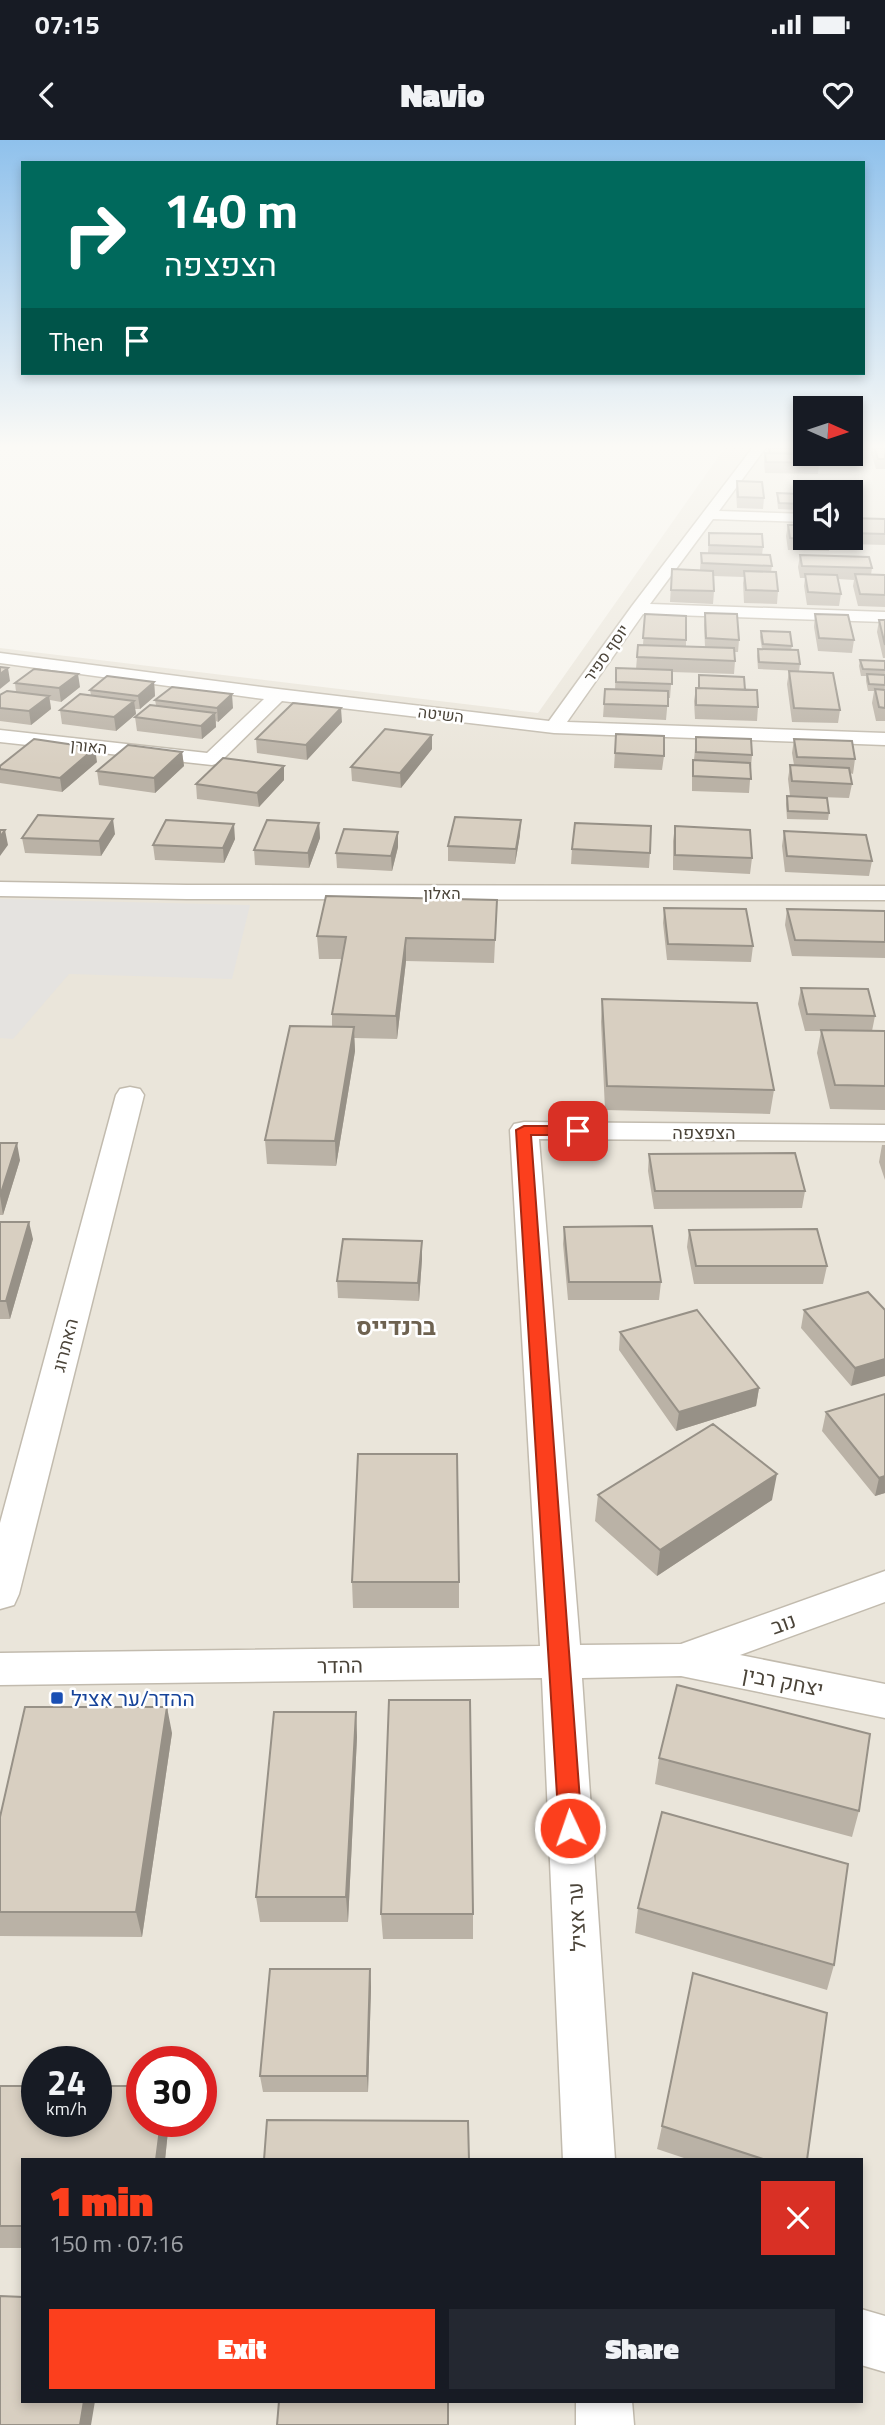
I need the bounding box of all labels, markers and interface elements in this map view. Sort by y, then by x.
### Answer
text: 07:15 [35,5,100,44]
text: Navio [401,71,484,119]
icon: back [28,76,66,114]
icon: heart [819,76,857,114]
text: 140 m [164,172,298,247]
icon: right [49,189,140,280]
text: הצפצפה [164,240,277,288]
text: Then [49,322,104,361]
icon: arrive [118,322,156,360]
north arrow [793,396,863,466]
map controls [793,396,863,550]
button: sound [793,480,863,550]
street label: יוסף ספיר [577,619,635,687]
street label: השיטה [417,699,465,729]
street label: האורן [69,732,109,760]
street label: האלון [423,881,461,905]
pin [548,1101,608,1161]
icon: arrive [559,1112,597,1150]
street label: הצפצפה [672,1119,736,1146]
district label: ברנדייס [356,1308,436,1344]
street label: האתרוג [45,1315,85,1375]
street label: נוב [766,1604,800,1642]
street label: ההדר [317,1649,363,1681]
street label: יצחק רבין [740,1657,826,1705]
place label: ההדר/ער אציל [71,1682,195,1714]
marker: ההדר/ער אציל [49,1690,65,1706]
position arrow [533,1791,607,1865]
street label: ער אציל [558,1882,594,1952]
speed limit sign: 30 [126,2046,217,2137]
text: 24 [47,2055,86,2109]
text: km/h [46,2095,87,2122]
text: 1 min [49,2168,153,2232]
button: close [761,2181,835,2255]
text: 150 m · 07:16 [49,2226,184,2261]
button: Exit [49,2309,435,2389]
button: Share [449,2309,835,2389]

